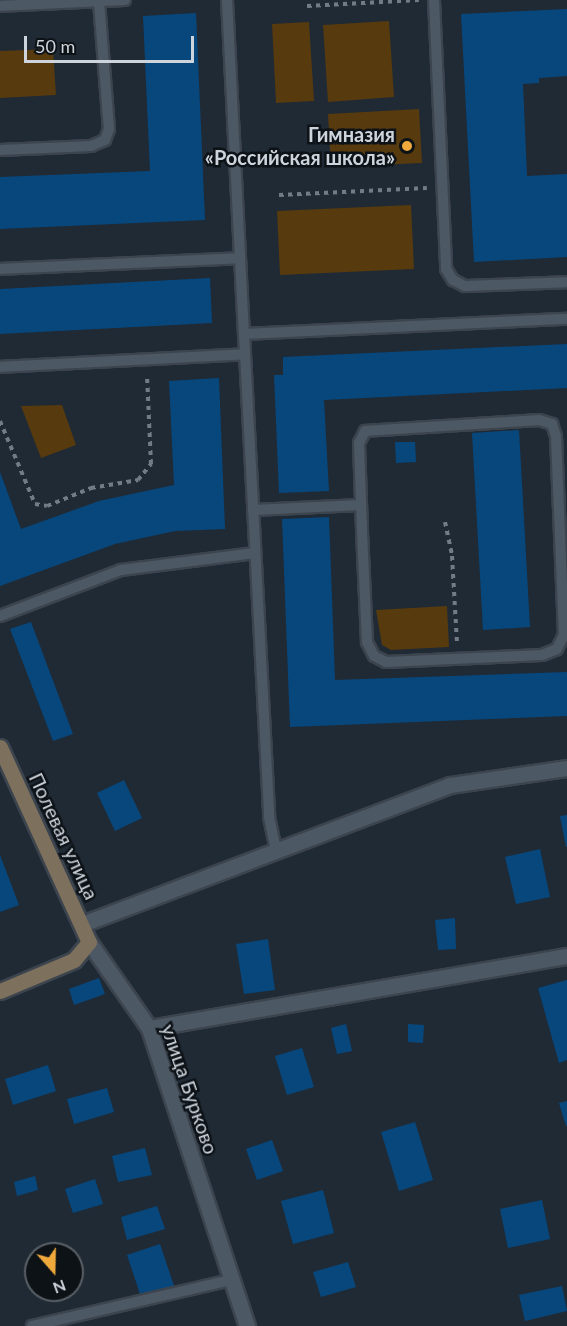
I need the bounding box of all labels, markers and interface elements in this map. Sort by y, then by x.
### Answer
scale bar [27,24,196,62]
text: 50 m [35,35,75,57]
place label: Гимназия «Российская школа» [205,122,395,169]
marker: Гимназия «Российская школа» [400,139,414,153]
street label: Полевая улица [24,769,104,903]
street label: улица Бурково [157,1021,223,1157]
north arrow [24,1242,84,1302]
text: N [51,1276,69,1299]

